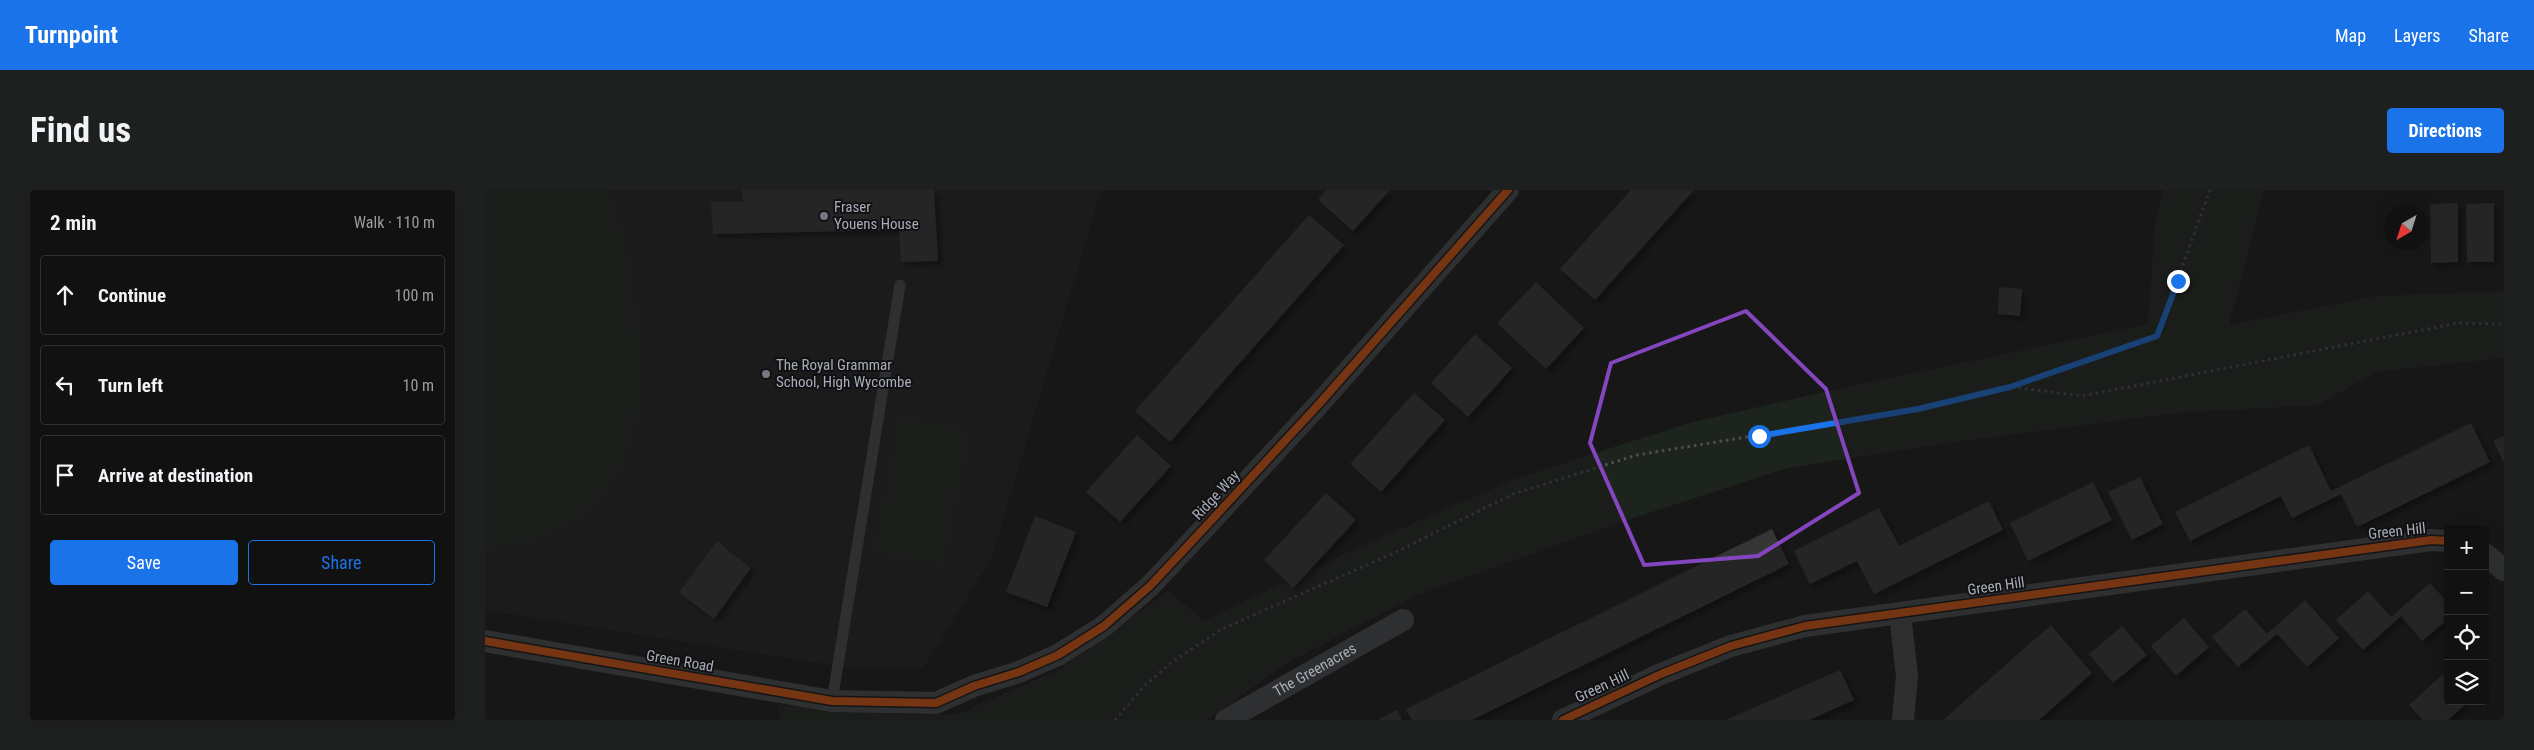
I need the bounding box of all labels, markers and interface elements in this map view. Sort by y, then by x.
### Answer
text: Turnpoint [25,21,118,49]
text: Map [2335,25,2366,46]
text: Layers [2394,25,2441,46]
text: Share [2469,25,2509,46]
button: Directions [2387,108,2504,153]
text: Find us [30,110,131,151]
place label: Fraser Youens House [834,198,919,233]
north arrow [2384,205,2429,250]
marker: Fraser Youens House [818,210,830,222]
text: 2 min [50,211,97,235]
text: Walk · 110 m [354,213,435,232]
route end [2167,270,2190,293]
icon: ahead [51,281,79,309]
text: Continue [98,284,166,307]
text: 100 m [395,286,434,305]
place label: The Royal Grammar School, High Wycombe [776,356,911,391]
marker: The Royal Grammar School, High Wycombe [760,368,772,380]
icon: left [51,371,79,399]
text: Turn left [98,374,163,397]
text: 10 m [402,376,434,395]
route start [1748,425,1771,448]
icon: arrive [51,461,79,489]
text: Arrive at destination [98,464,253,487]
street label: Ridge Way [1189,466,1243,524]
street label: Green Hill [2367,519,2427,543]
map controls [2444,525,2489,705]
button: + [2444,525,2489,570]
button: Save [50,540,238,585]
button: Share [248,540,435,585]
button: − [2444,570,2489,615]
street label: Green Hill [1966,573,2026,599]
button: locate [2444,615,2489,660]
street label: The Greenacres [1270,639,1360,700]
street label: Green Road [645,646,715,676]
button: layers [2444,660,2489,705]
street label: Green Hill [1572,666,1632,706]

